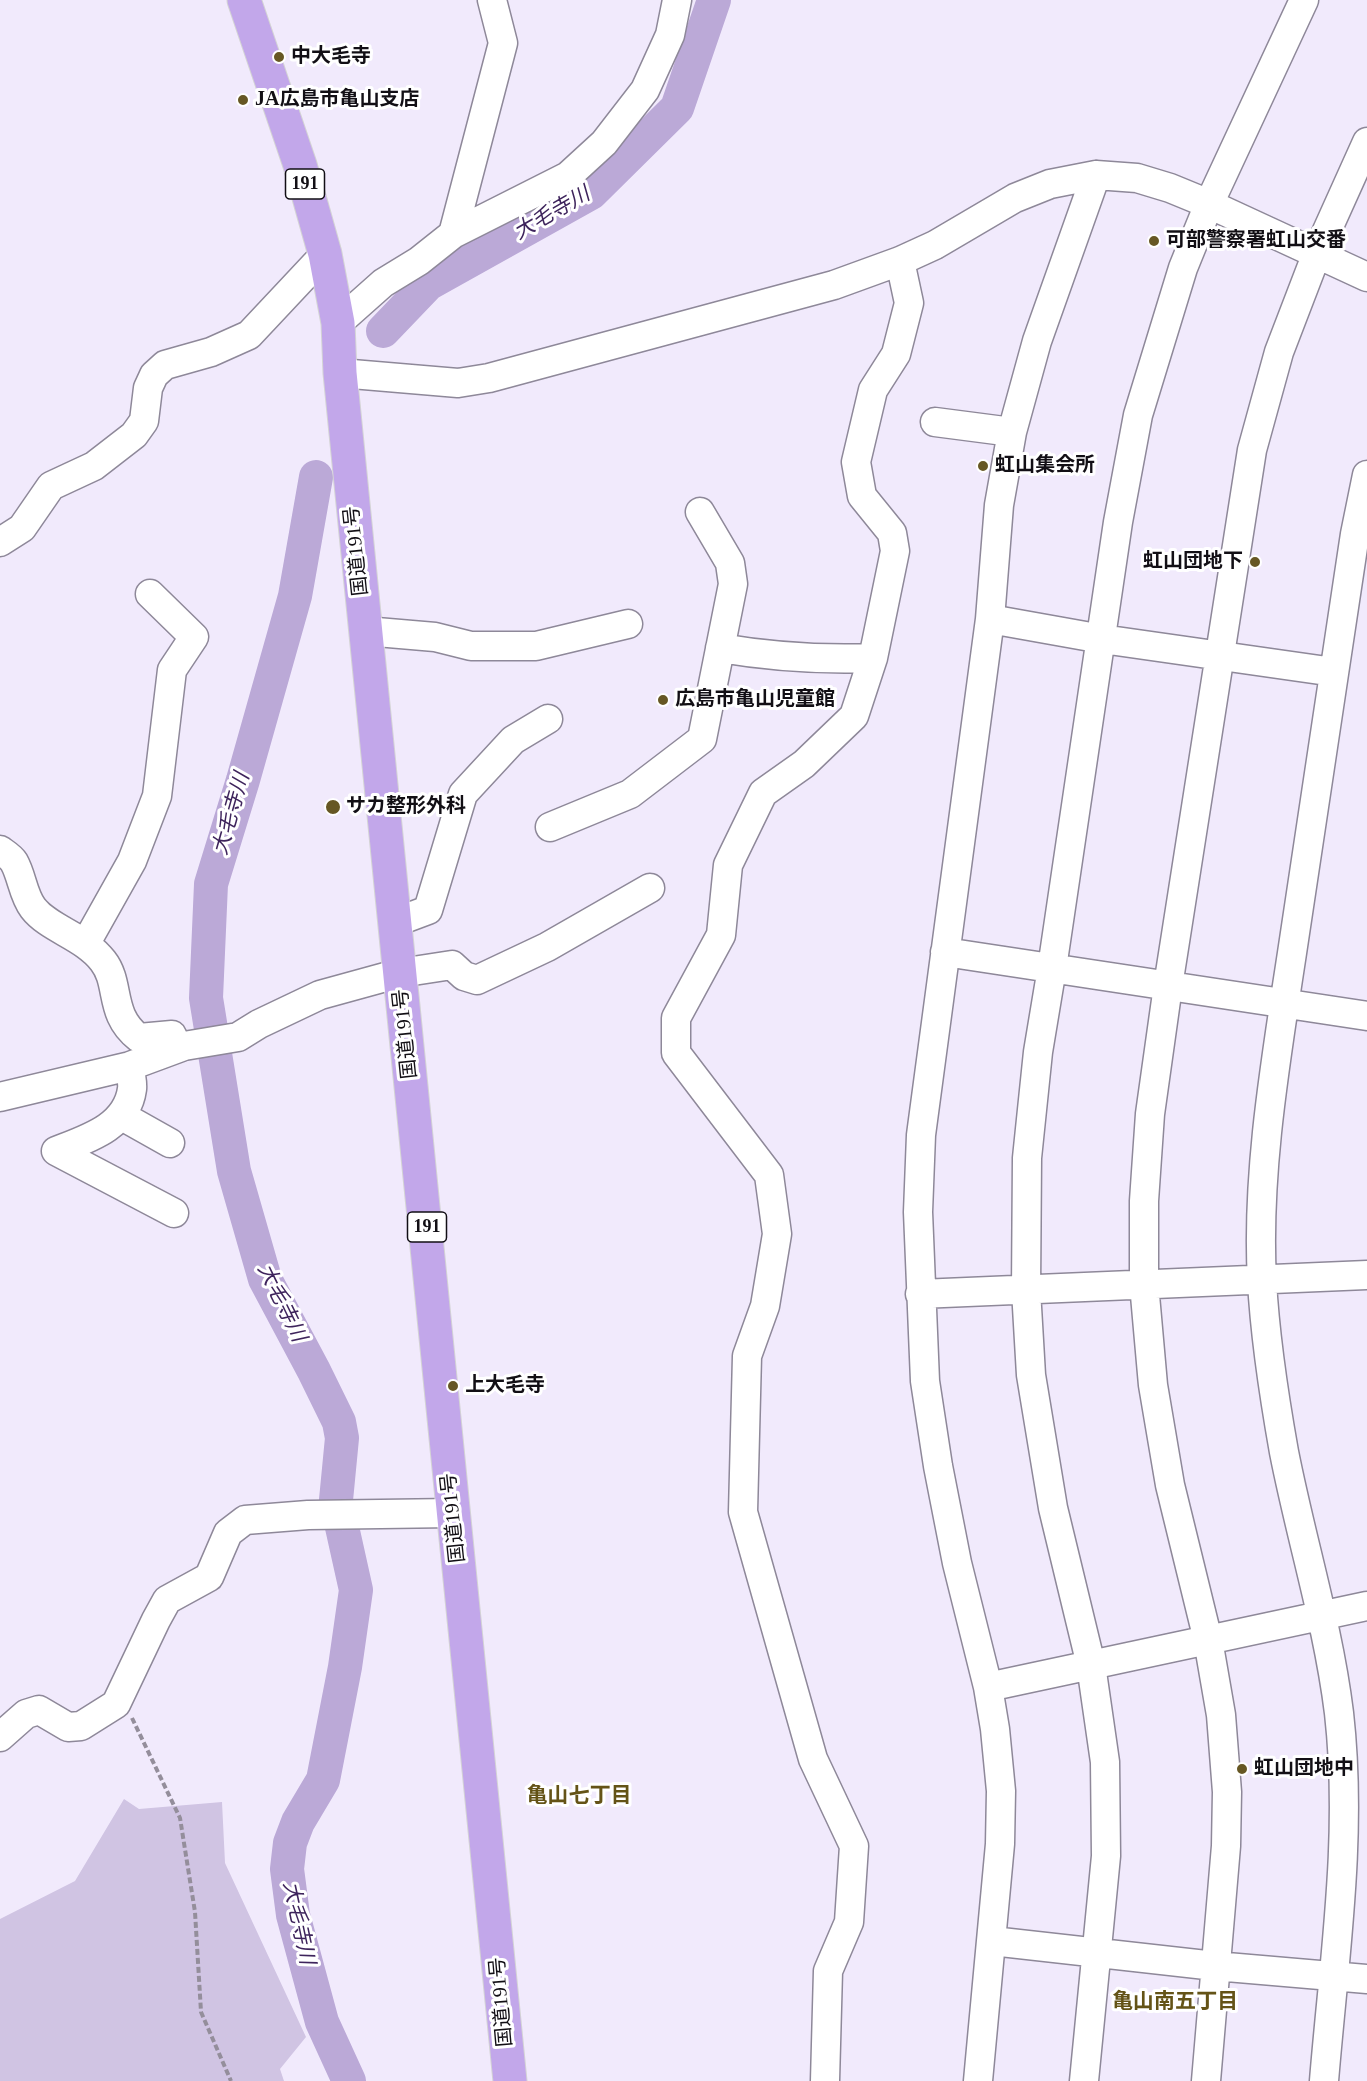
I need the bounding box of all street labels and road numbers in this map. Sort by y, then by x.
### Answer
road number: 191 [286,169,324,199]
street label: 国道191号 [340,505,374,597]
street label: 国道191号 [389,988,423,1080]
road number: 191 [408,1212,446,1242]
street label: 国道191号 [437,1472,471,1564]
street label: 国道191号 [486,1956,518,2048]

